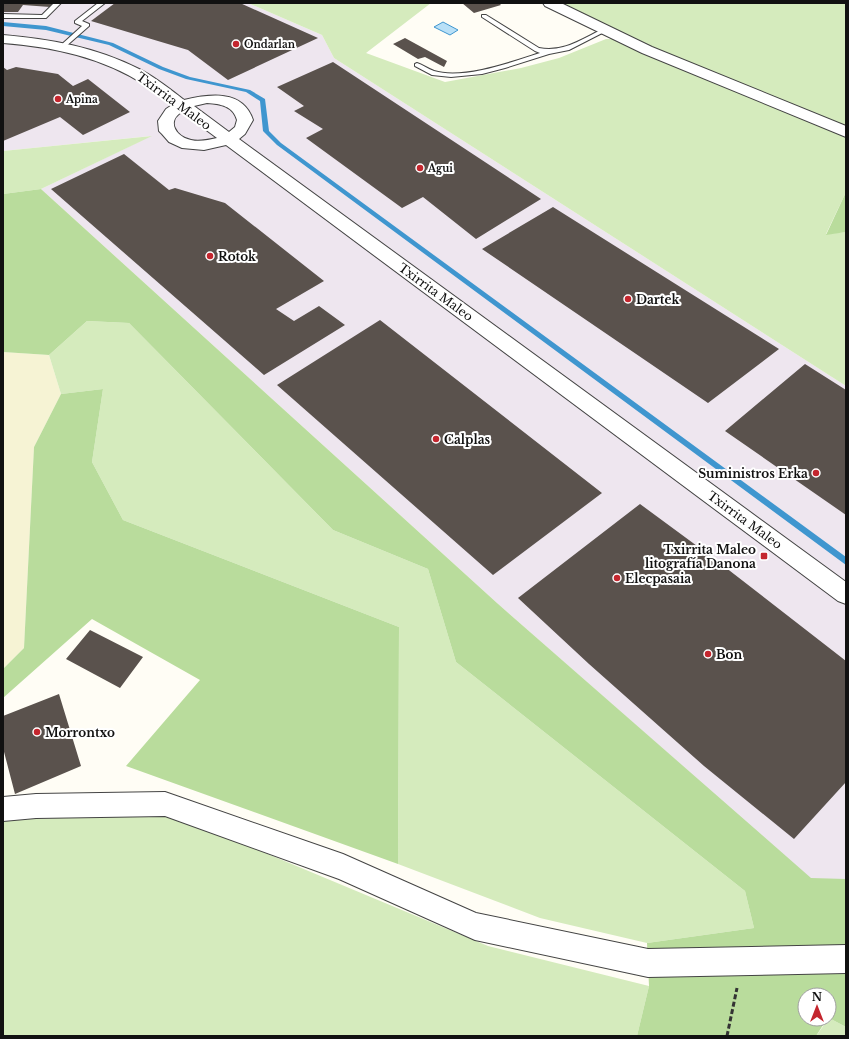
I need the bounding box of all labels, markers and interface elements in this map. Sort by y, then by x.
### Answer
place label: Ondarlan [244,38,296,51]
marker: Ondarlan [231,39,241,49]
street label: Txirrita Maleo [134,69,214,133]
place label: Apina [65,93,98,106]
marker: Apina [53,94,63,104]
place label: Agui [427,162,453,175]
marker: Agui [415,163,425,173]
place label: Rotok [218,249,257,264]
marker: Rotok [205,251,215,261]
street label: Txirrita Maleo [396,260,476,324]
place label: Dartek [636,292,680,307]
marker: Dartek [623,294,633,304]
place label: Calplas [444,432,491,447]
marker: Calplas [431,434,441,444]
place label: Suministros Erka [698,466,808,481]
marker: Suministros Erka [811,468,821,478]
street label: Txirrita Maleo [705,488,785,552]
place label: Txirrita Maleo litografía Danona [645,542,756,571]
marker: Txirrita Maleo litografía Danona [759,551,769,561]
place label: Elecpasaia [625,571,691,586]
marker: Elecpasaia [612,573,622,583]
place label: Bon [716,647,742,662]
marker: Bon [703,649,713,659]
place label: Morrontxo [45,725,115,740]
marker: Morrontxo [32,727,42,737]
north arrow [797,987,837,1027]
text: N [812,990,823,1004]

